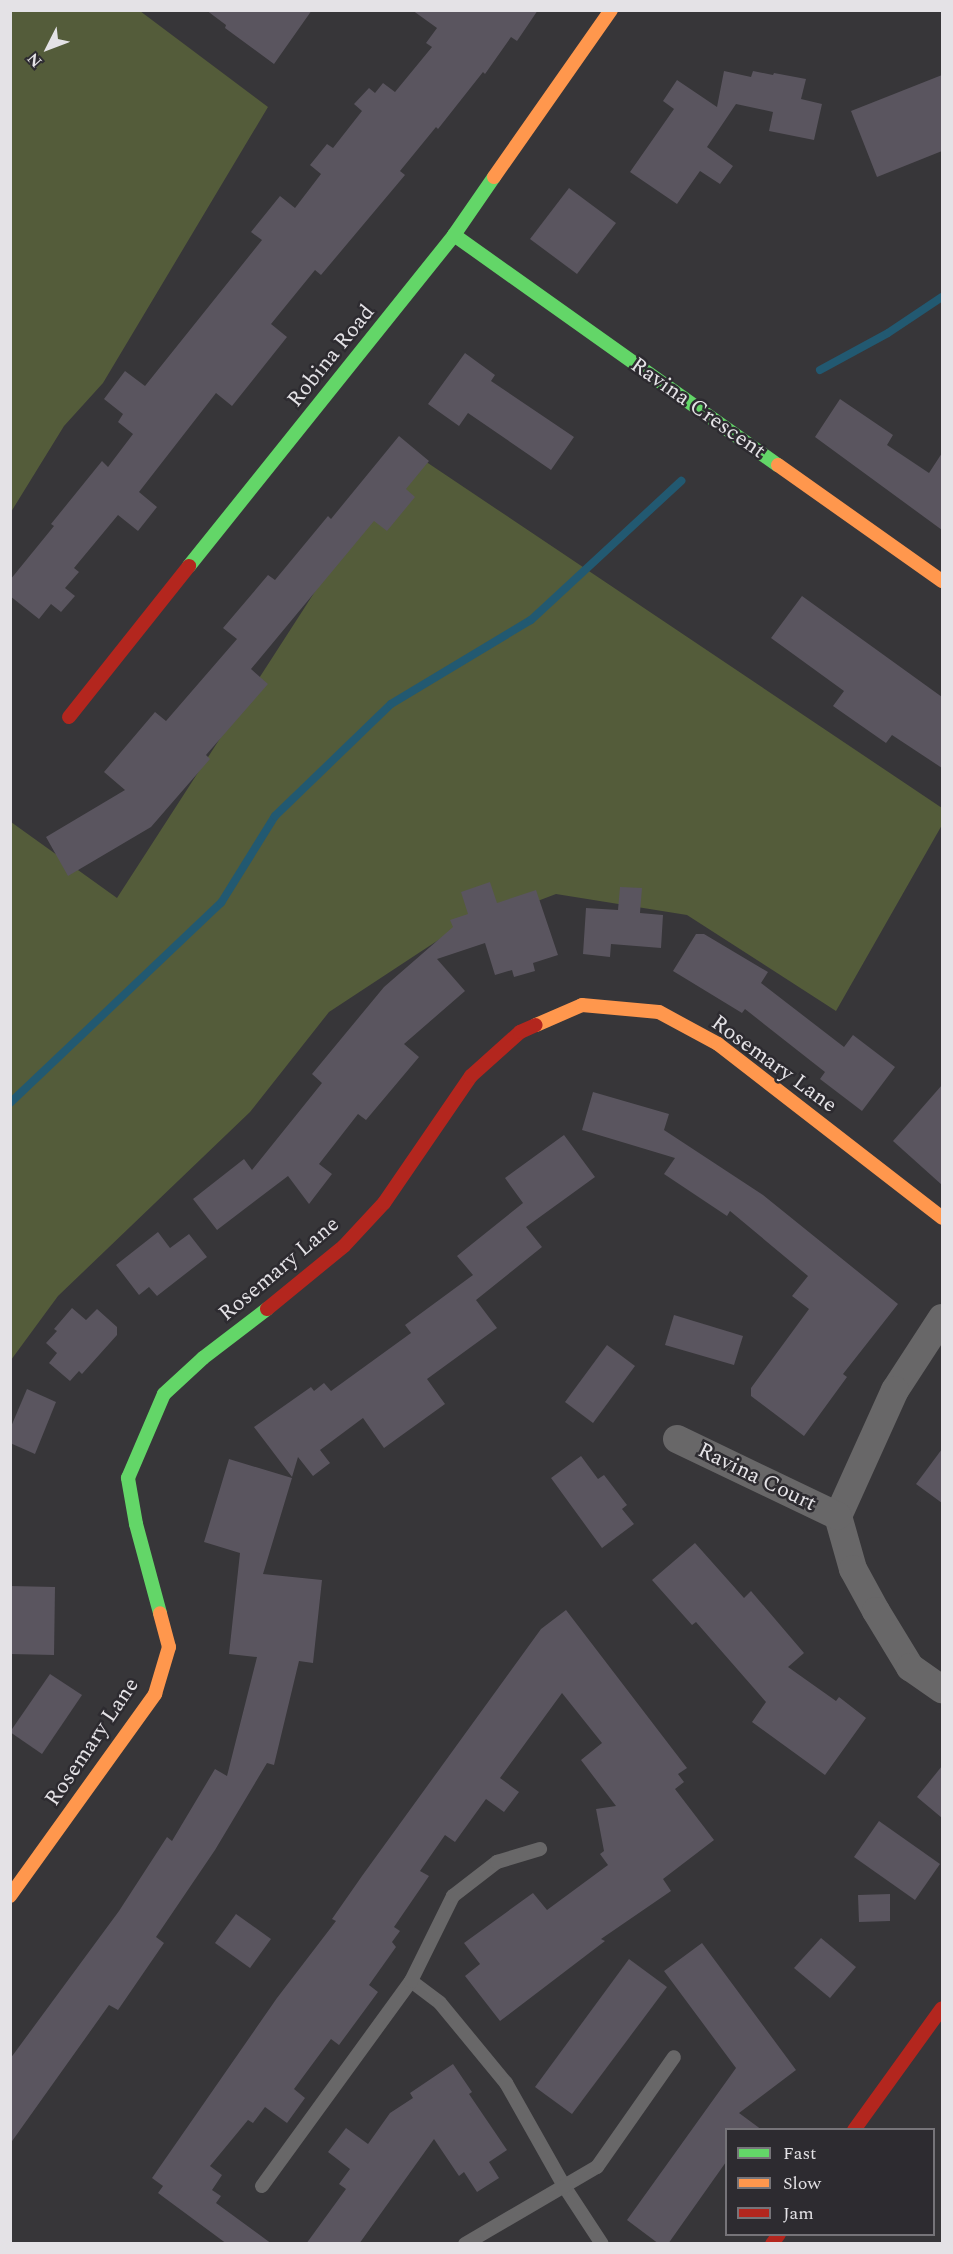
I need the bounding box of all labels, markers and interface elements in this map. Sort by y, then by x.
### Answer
north arrow [18,18,78,78]
text: N [21,47,48,73]
street label: Robina Road [282,299,380,413]
street label: Ravina Crescent [625,352,771,464]
street label: Rosemary Lane [706,1010,842,1118]
street label: Rosemary Lane [213,1211,345,1327]
street label: Ravina Court [693,1437,821,1517]
street label: Rosemary Lane [39,1673,145,1811]
legend [725,2128,935,2236]
text: Fast [783,2140,816,2167]
text: Slow [783,2170,821,2197]
text: Jam [783,2200,814,2227]

